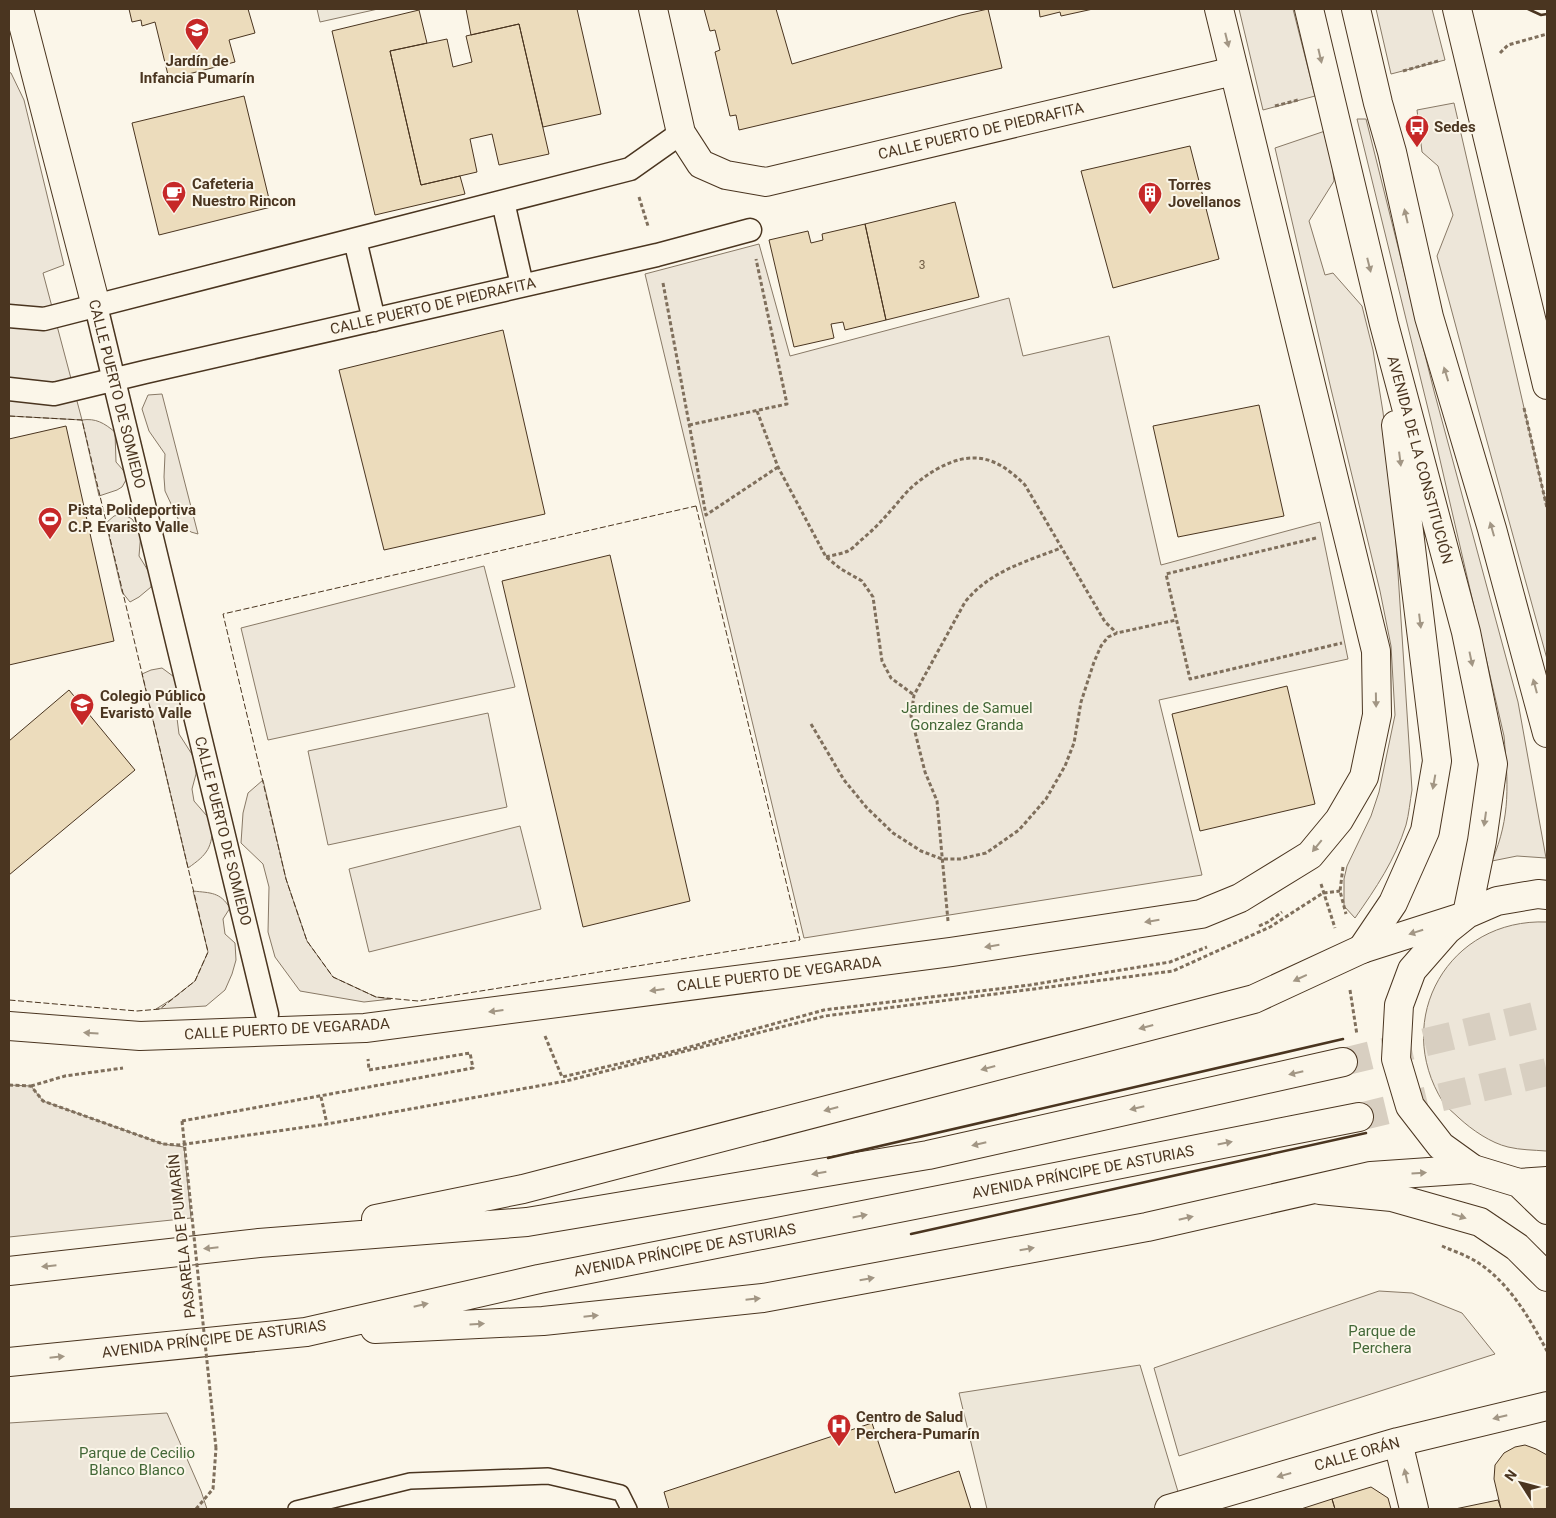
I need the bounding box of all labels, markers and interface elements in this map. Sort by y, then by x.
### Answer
school or university icon: Jardín de Infancia Pumarín [184,17,210,51]
one-way arrow [1223,32,1231,47]
one-way arrow [1316,49,1324,64]
place label: Jardín de Infancia Pumarín [139,52,255,87]
street label: CALLE PUERTO DE PIEDRAFITA [876,99,1086,163]
bus stop icon: Sedes [1404,114,1430,148]
place label: Sedes [1434,118,1476,136]
place label: Cafeteria Nuestro Rincon [192,175,296,210]
place label: Torres Jovellanos [1168,176,1241,211]
cafe icon: Cafeteria Nuestro Rincon [161,180,187,214]
building icon: Torres Jovellanos [1137,181,1163,215]
one-way arrow [1402,209,1410,224]
house number: 3 [919,258,925,272]
one-way arrow [1365,258,1373,273]
street label: CALLE PUERTO DE PIEDRAFITA [328,274,538,338]
street label: CALLE PUERTO DE SOMIEDO [85,298,149,490]
street label: AVENIDA DE LA CONSTITUCIÓN [1383,354,1457,566]
one-way arrow [1441,366,1449,381]
one-way arrow [1396,452,1404,468]
place label: Pista Polideportiva C.P. Evaristo Valle [68,501,196,536]
sports icon: Pista Polideportiva C.P. Evaristo Valle [37,506,63,540]
one-way arrow [1488,522,1496,537]
one-way arrow [1416,613,1424,629]
one-way arrow [1468,652,1476,668]
one-way arrow [1530,679,1538,694]
place label: Colegio Público Evaristo Valle [100,687,206,722]
school or university icon: Colegio Público Evaristo Valle [69,692,95,726]
one-way arrow [1373,692,1381,708]
park label: Jardines de Samuel Gonzalez Granda [901,699,1033,734]
street label: CALLE PUERTO DE SOMIEDO [191,735,255,927]
one-way arrow [1429,774,1437,790]
one-way arrow [1481,811,1489,827]
one-way arrow [1312,839,1323,852]
one-way arrow [1144,918,1160,926]
one-way arrow [1408,929,1423,936]
one-way arrow [983,942,999,950]
street label: CALLE PUERTO DE VEGARADA [676,953,882,995]
one-way arrow [1293,974,1307,982]
one-way arrow [649,986,665,994]
one-way arrow [488,1007,504,1015]
street label: CALLE PUERTO DE VEGARADA [184,1015,390,1043]
one-way arrow [1138,1023,1153,1031]
one-way arrow [83,1028,99,1036]
one-way arrow [981,1064,996,1072]
one-way arrow [1288,1069,1303,1077]
one-way arrow [1130,1104,1145,1112]
one-way arrow [824,1105,839,1113]
one-way arrow [1218,1139,1234,1147]
one-way arrow [970,1140,986,1148]
street label: AVENIDA PRÍNCIPE DE ASTURIAS [970,1142,1196,1202]
street label: PASARELA DE PUMARÍN [164,1153,200,1319]
one-way arrow [1412,1169,1428,1177]
one-way arrow [810,1170,826,1178]
one-way arrow [852,1211,868,1219]
one-way arrow [1452,1212,1467,1220]
one-way arrow [1179,1214,1194,1222]
street label: AVENIDA PRÍNCIPE DE ASTURIAS [572,1220,798,1280]
one-way arrow [203,1244,219,1252]
one-way arrow [1019,1245,1035,1253]
one-way arrow [41,1262,57,1270]
one-way arrow [860,1274,876,1282]
one-way arrow [745,1295,761,1303]
one-way arrow [414,1301,430,1309]
one-way arrow [583,1312,599,1320]
street label: AVENIDA PRÍNCIPE DE ASTURIAS [101,1316,327,1362]
one-way arrow [469,1320,485,1328]
park label: Parque de Perchera [1348,1322,1416,1357]
one-way arrow [50,1353,66,1361]
place label: Centro de Salud Perchera-Pumarín [856,1408,980,1443]
hospital icon: Centro de Salud Perchera-Pumarín [826,1413,852,1447]
one-way arrow [1492,1413,1507,1421]
street label: CALLE ORÁN [1312,1433,1402,1475]
park label: Parque de Cecilio Blanco Blanco [79,1444,195,1479]
north arrow [1496,1458,1546,1508]
text: N [1501,1467,1520,1484]
one-way arrow [1402,1468,1410,1483]
one-way arrow [1277,1472,1292,1480]

